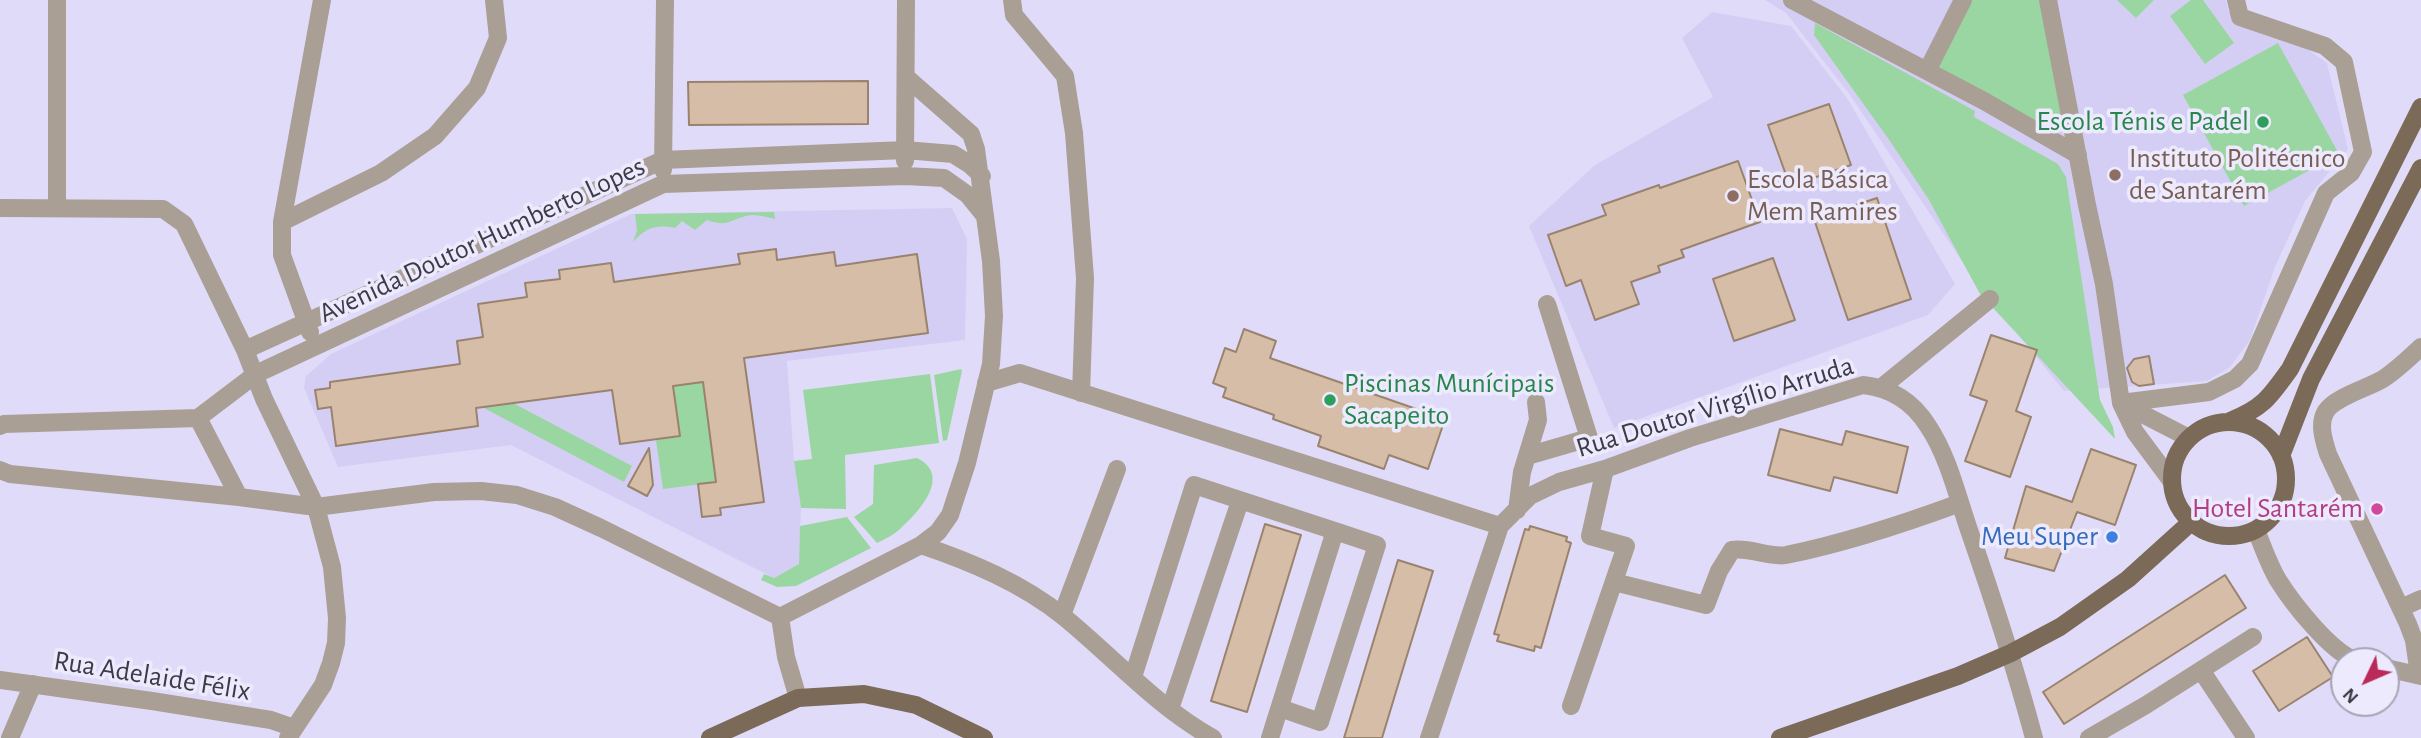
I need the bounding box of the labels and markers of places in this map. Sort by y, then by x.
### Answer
place label: Escola Ténis e Padel [2037,105,2249,139]
marker: Escola Ténis e Padel [2255,114,2271,130]
place label: Instituto Politécnico de Santarém [2129,142,2345,208]
place label: Escola Básica Mem Ramires [1747,163,1898,229]
marker: Instituto Politécnico de Santarém [2107,167,2123,183]
marker: Escola Básica Mem Ramires [1725,188,1741,204]
place label: Piscinas Munícipais Sacapeito [1344,367,1554,433]
marker: Piscinas Munícipais Sacapeito [1322,392,1338,408]
place label: Hotel Santarém [2192,492,2363,526]
marker: Hotel Santarém [2369,501,2385,517]
place label: Meu Super [1981,520,2098,554]
marker: Meu Super [2104,529,2120,545]

